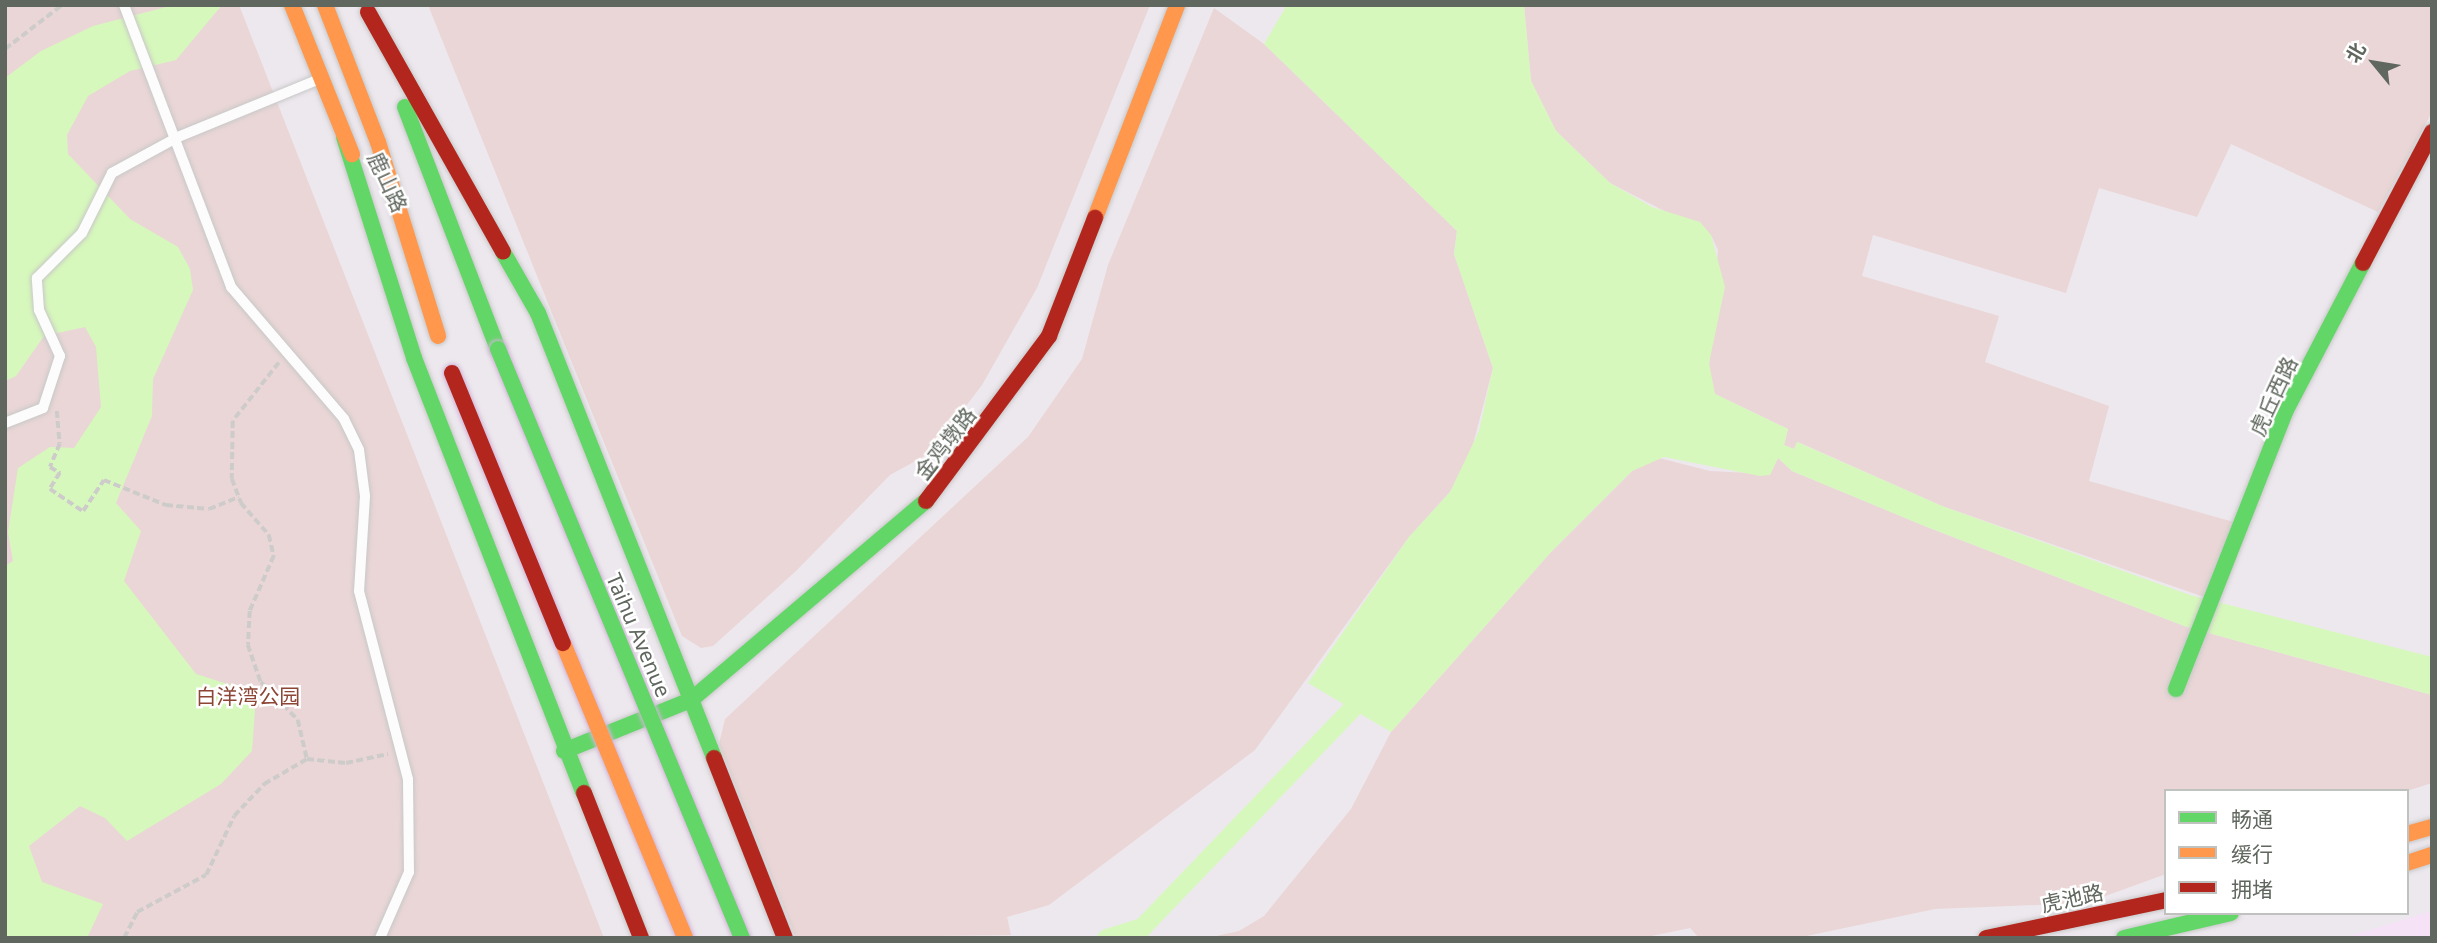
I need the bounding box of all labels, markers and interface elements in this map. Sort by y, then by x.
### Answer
north arrow [2339,28,2409,98]
text: 北 [2340,38,2372,67]
street label: 鹿山路 [363,148,413,216]
street label: 虎丘西路 [2244,353,2302,439]
street label: 金鸡墩路 [909,402,981,484]
street label: Taihu Avenue [602,569,676,701]
park label: 白洋湾公园 [196,683,300,709]
legend [2164,789,2409,915]
text: 畅通 [2231,805,2273,833]
text: 缓行 [2231,840,2273,868]
text: 拥堵 [2231,875,2273,903]
street label: 虎池路 [2039,879,2105,917]

